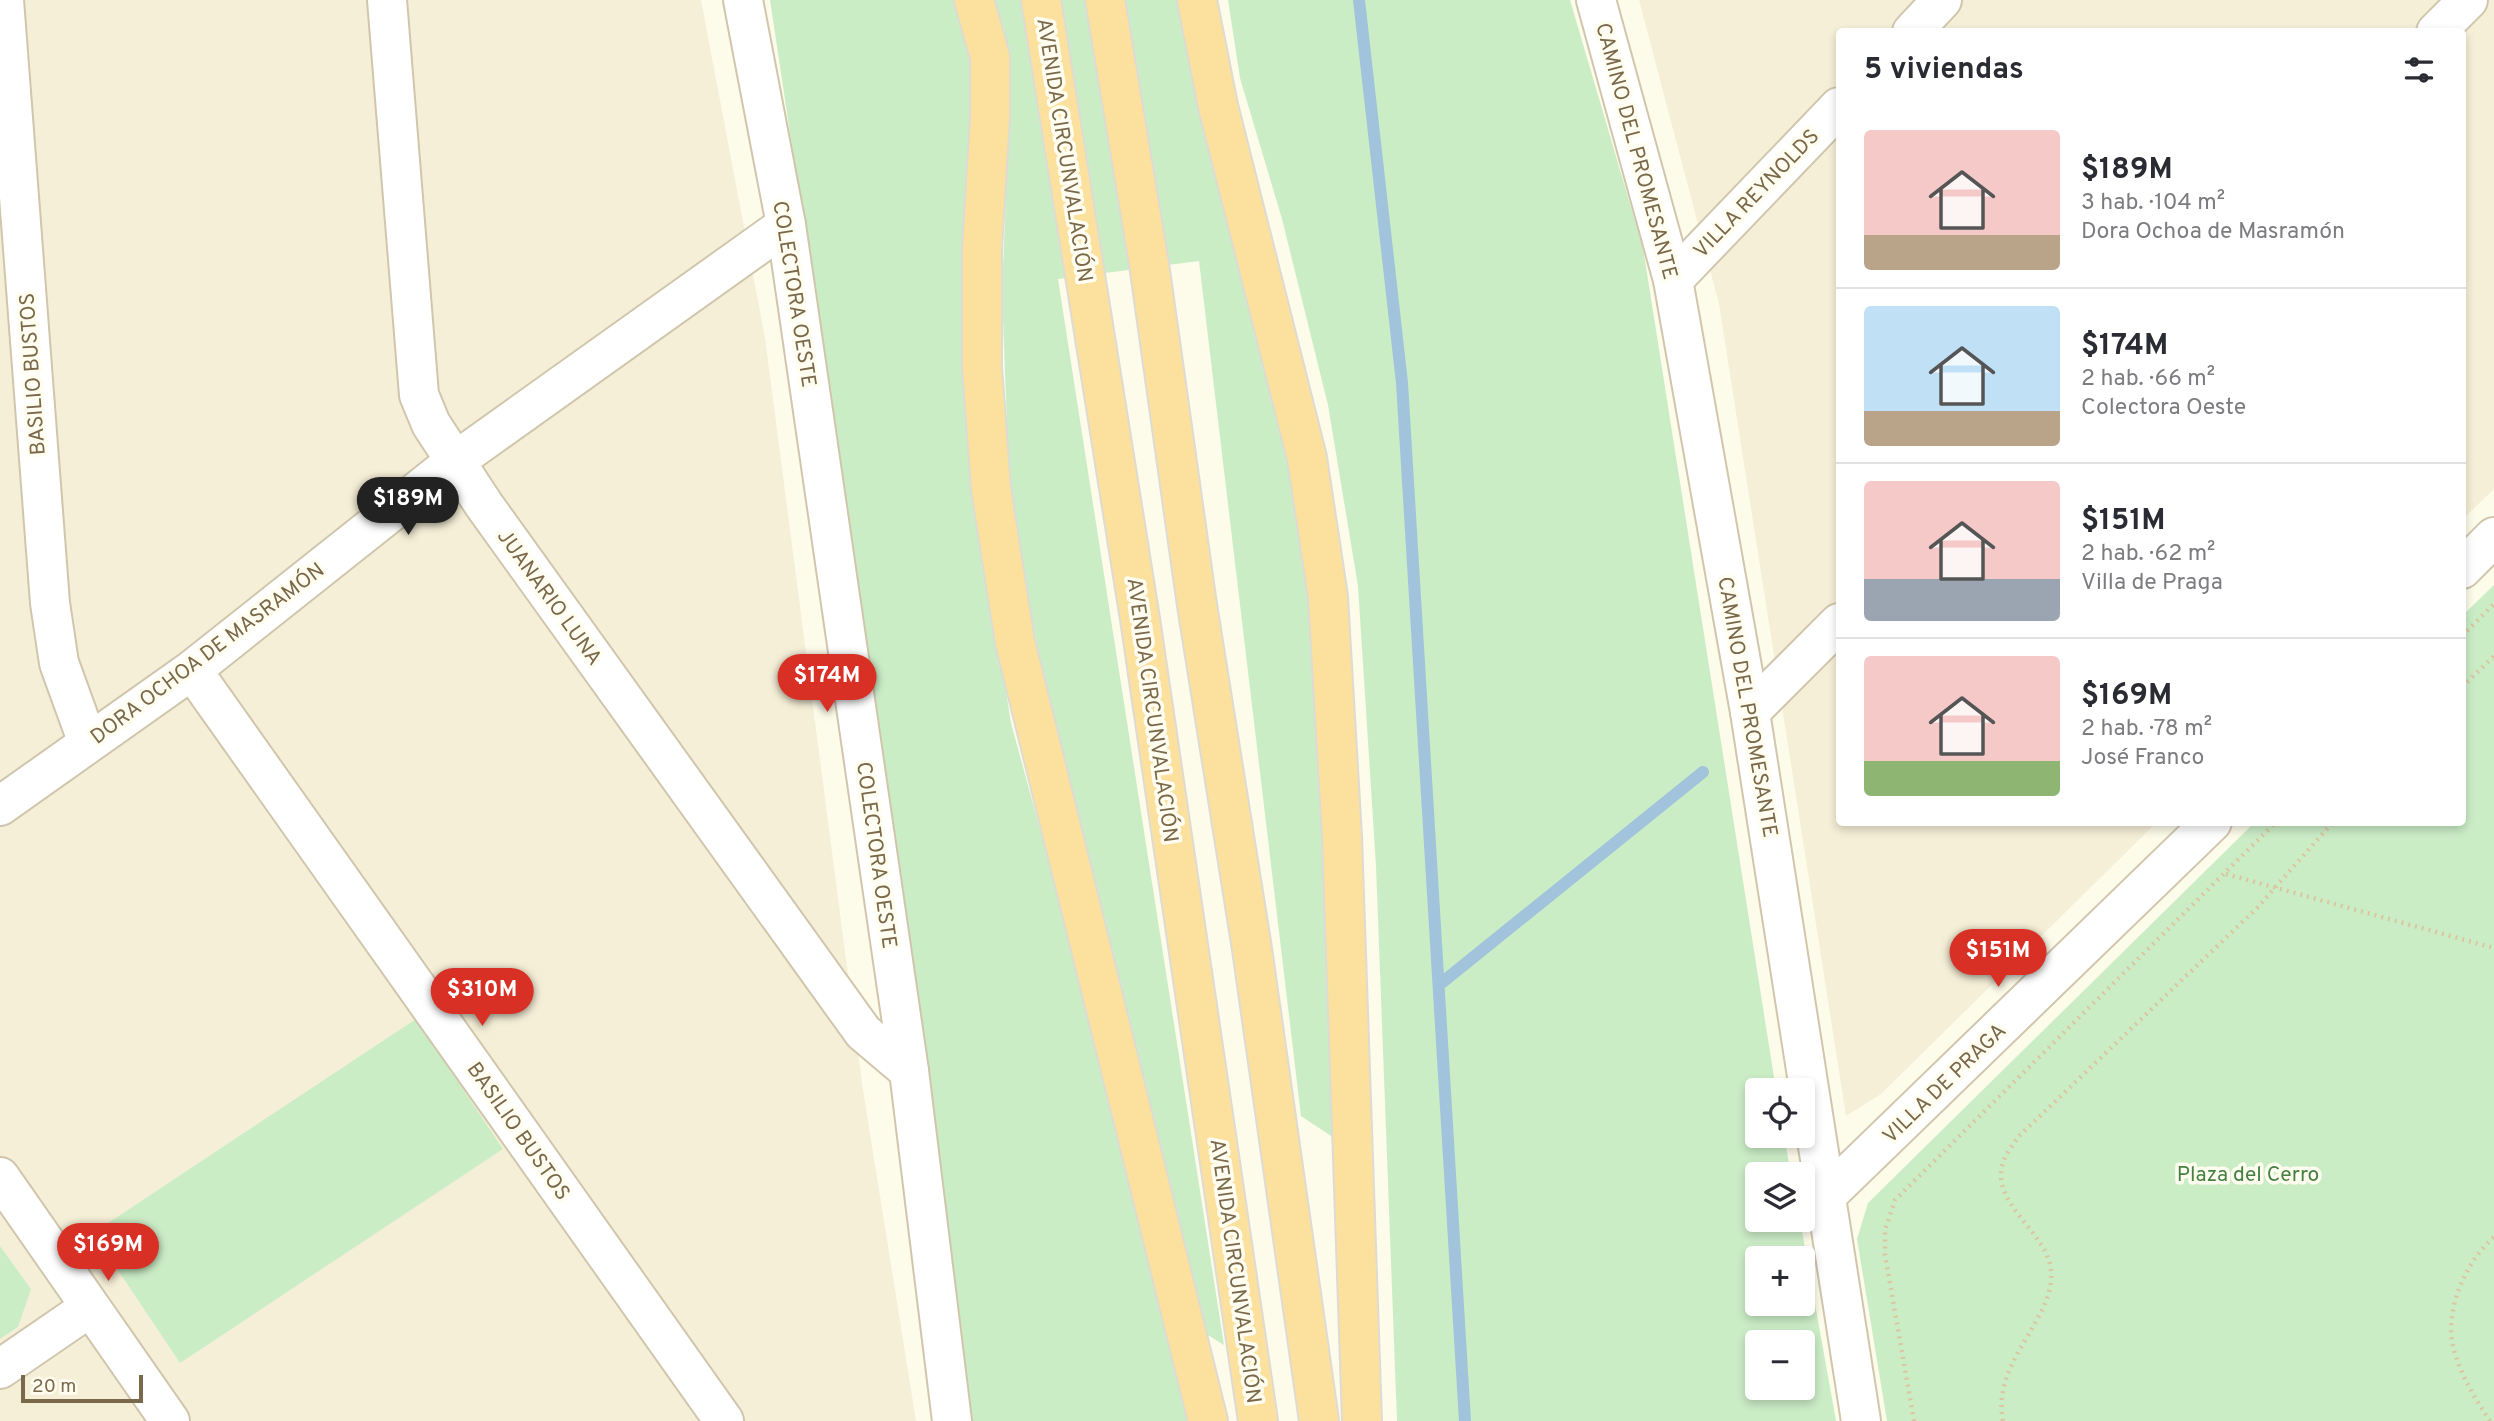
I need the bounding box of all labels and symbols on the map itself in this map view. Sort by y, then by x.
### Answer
street label: AVENIDA CIRCUNVALACIÓN [1029,16,1099,284]
street label: CAMINO DEL PROMESANTE [1588,20,1683,283]
street label: VILLA REYNOLDS [1688,124,1826,264]
street label: COLECTORA OESTE [765,199,822,389]
street label: BASILIO BUSTOS [14,292,53,456]
pin: $189M [359,477,457,537]
street label: JUANARIO LUNA [490,524,607,671]
street label: DORA OCHOA DE MASRAMÓN [85,556,330,751]
street label: CAMINO DEL PROMESANTE [1710,575,1783,840]
street label: AVENIDA CIRCUNVALACIÓN [1120,576,1184,844]
pin: $174M [778,654,876,714]
street label: COLECTORA OESTE [849,760,902,950]
pin: $151M [1949,930,2047,989]
pin: $310M [433,968,531,1028]
street label: VILLA DE PRAGA [1877,1018,2013,1150]
street label: BASILIO BUSTOS [460,1057,575,1206]
street label: AVENIDA CIRCUNVALACIÓN [1203,1137,1267,1405]
park label: Plaza del Cerro [2177,1162,2319,1189]
pin: $169M [59,1224,157,1283]
scale bar [21,1372,144,1404]

